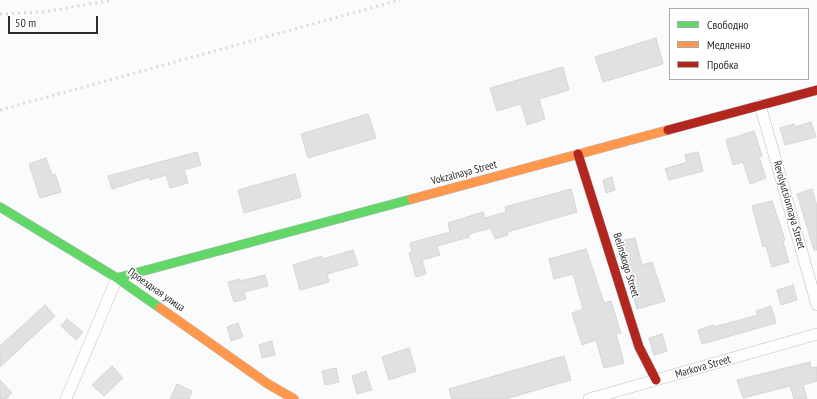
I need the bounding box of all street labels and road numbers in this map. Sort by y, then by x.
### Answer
street label: Vokzalnaya Street [430,158,498,188]
street label: Revolyutsionnaya Street [770,159,808,251]
street label: Belinskogo Street [610,231,642,299]
street label: Проездная улица [125,265,187,315]
street label: Markova Street [674,353,732,381]

